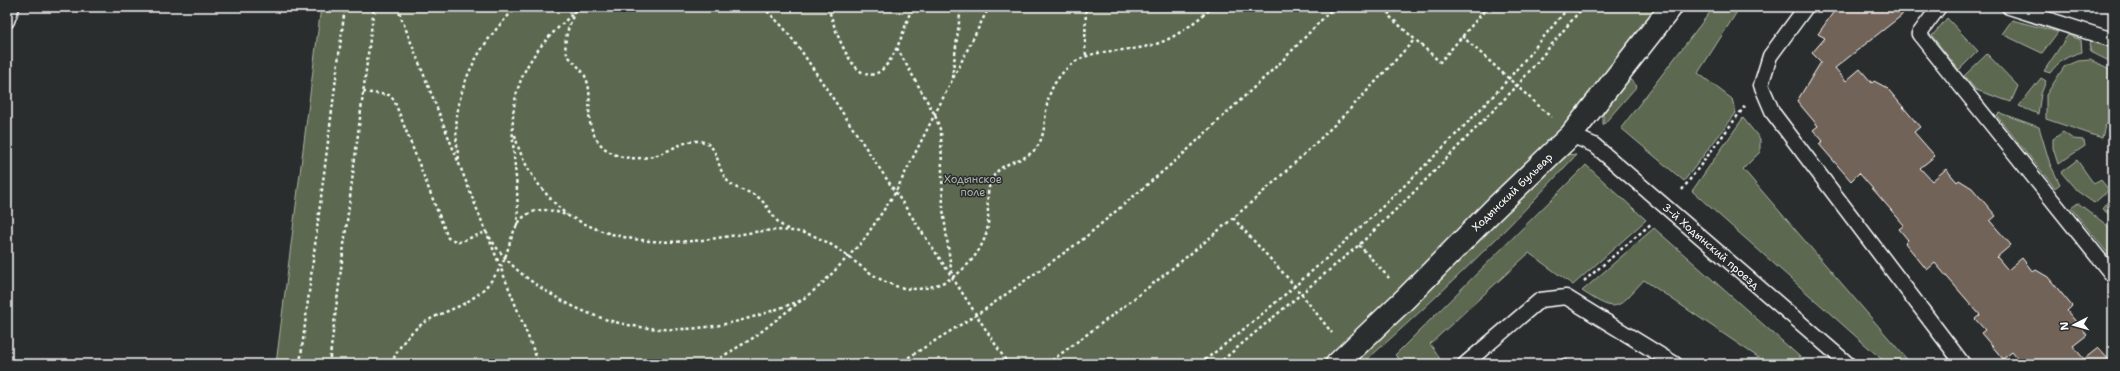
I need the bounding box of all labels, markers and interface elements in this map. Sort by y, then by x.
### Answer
street label: Ходынский бульвар [1469,150,1556,235]
park label: Ходынское поле [944,172,1002,200]
street label: 3-й Ходынский проезд [1659,200,1762,293]
north arrow [2054,305,2094,345]
text: N [2057,321,2072,331]

